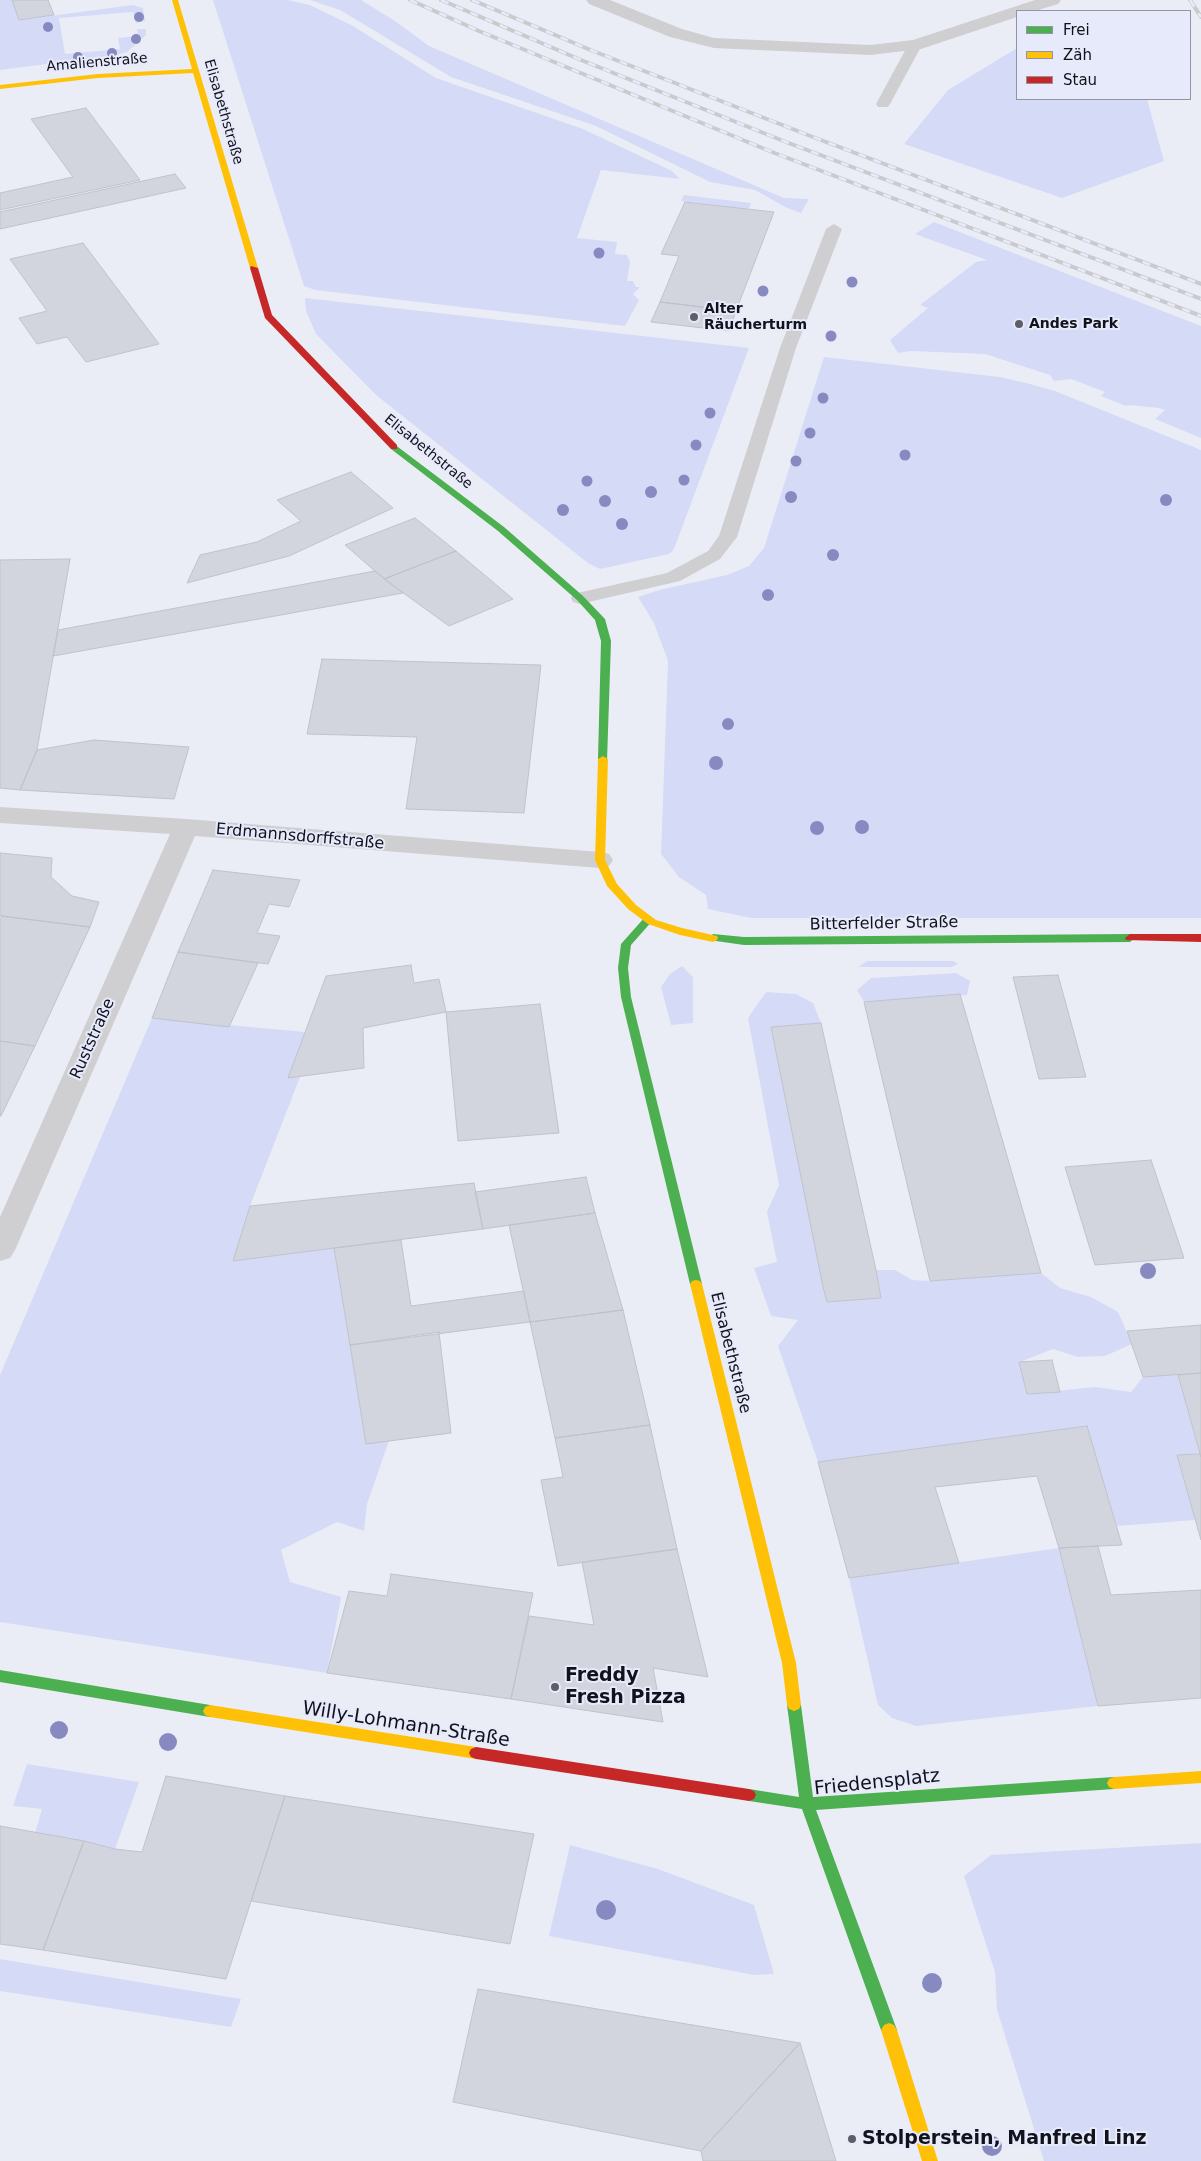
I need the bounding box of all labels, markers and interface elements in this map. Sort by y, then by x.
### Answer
legend [1016,10,1191,100]
text: Frei [1063,21,1090,39]
text: Zäh [1063,46,1092,64]
street label: Amalienstraße [46,50,148,76]
street label: Elisabethstraße [200,57,246,167]
text: Stau [1063,71,1097,89]
place label: Alter Räucherturm [704,301,807,334]
marker: Alter Räucherturm [688,311,700,323]
place label: Andes Park [1029,316,1118,332]
marker: Andes Park [1013,318,1025,330]
street label: Elisabethstraße [380,411,476,493]
street label: Erdmannsdorffstraße [215,820,385,854]
street label: Bitterfelder Straße [809,913,959,935]
street label: Ruststraße [67,996,119,1082]
street label: Elisabethstraße [706,1290,754,1416]
place label: Freddy Fresh Pizza [565,1665,686,1709]
marker: Freddy Fresh Pizza [549,1681,561,1693]
street label: Willy-Lohmann-Straße [301,1697,511,1753]
street label: Friedensplatz [813,1765,941,1801]
place label: Stolperstein, Manfred Linz [862,2128,1147,2150]
marker: Stolperstein, Manfred Linz [846,2133,858,2145]

